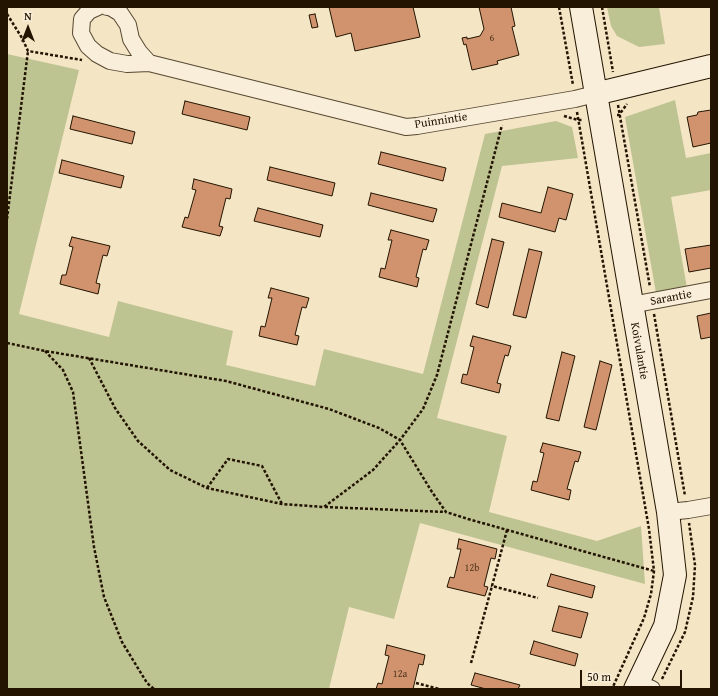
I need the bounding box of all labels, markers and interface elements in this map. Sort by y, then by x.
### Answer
north arrow [8,8,48,48]
text: N [24,8,32,24]
house number: 6 [490,32,494,44]
street label: Puinnintie [414,110,468,132]
street label: Sarantie [649,287,693,309]
street label: Koivulantie [627,321,651,381]
house number: 12b [465,562,479,574]
scale bar [582,662,684,688]
house number: 12a [393,668,407,680]
text: 50 m [587,668,611,685]

